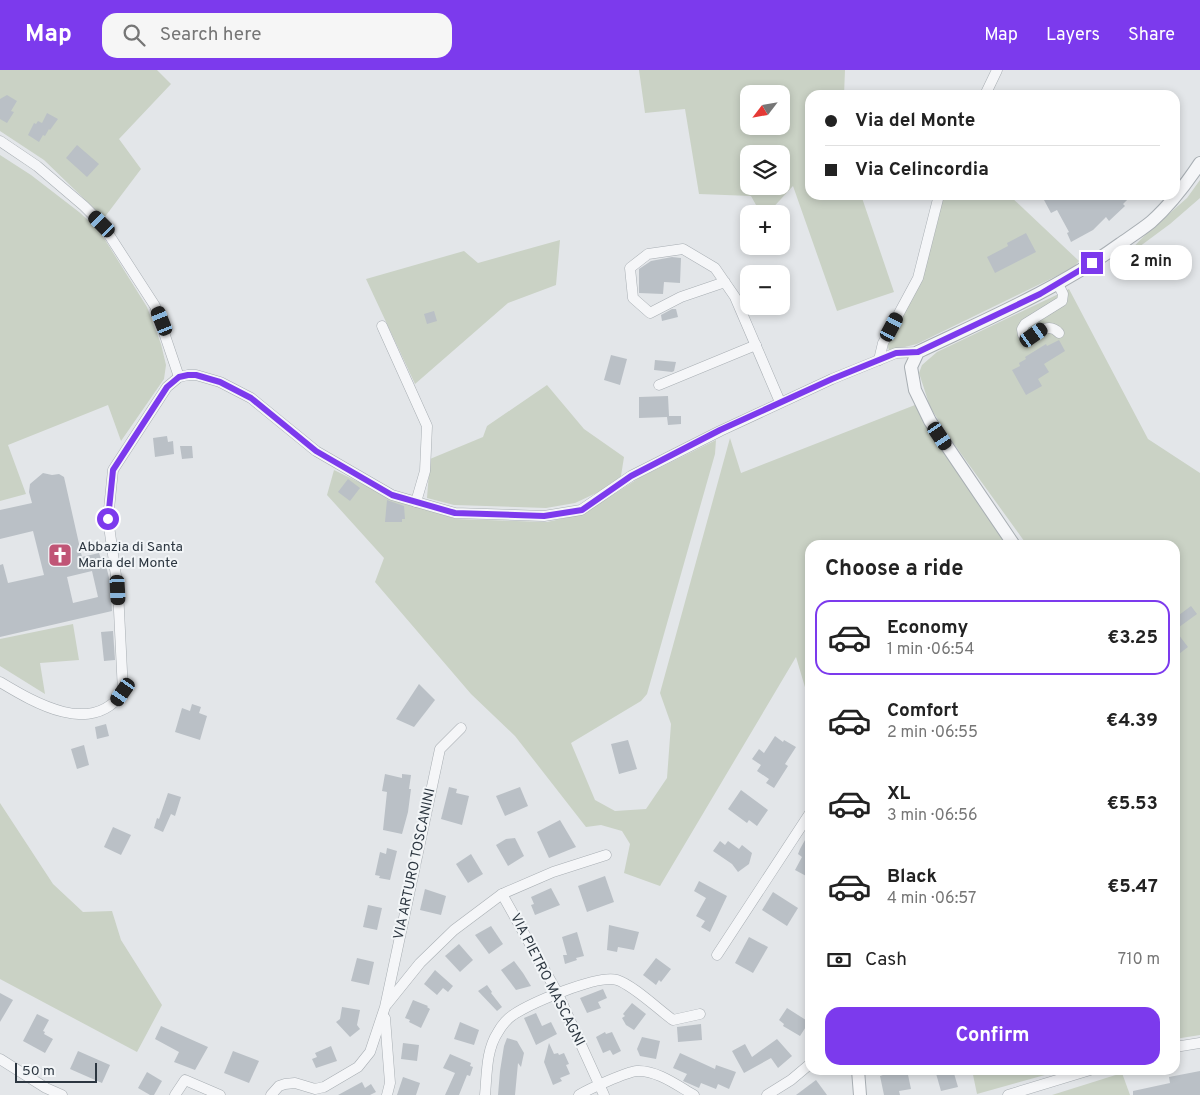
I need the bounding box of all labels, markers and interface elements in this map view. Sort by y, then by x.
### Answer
search box [102,13,452,58]
text: Map [25,20,72,50]
icon: search [120,21,148,49]
text: Search here [160,23,261,47]
text: Map [984,24,1018,47]
text: Layers [1046,24,1100,47]
text: Share [1128,24,1175,47]
north arrow [740,85,790,135]
map controls [740,85,790,315]
text: Via del Monte [855,109,975,133]
button: layers [740,145,790,195]
text: Via Celincordia [855,158,989,182]
button: + [740,205,790,255]
car [86,208,117,240]
callout: 2 min [1110,246,1192,280]
route end [1081,252,1103,274]
text: 2 min [1130,252,1172,272]
button: − [740,265,790,315]
car [149,304,174,338]
car [878,310,905,344]
car [1017,320,1050,350]
car [925,419,954,453]
route start [97,508,119,530]
place label: Abbazia di Santa Maria del Monte [78,539,183,572]
church icon: Abbazia di Santa Maria del Monte [47,542,73,568]
text: Choose a ride [825,556,963,583]
car [109,575,126,605]
icon: car [827,615,872,660]
text: Economy [887,616,968,640]
text: €3.25 [1107,626,1158,650]
text: 1 min · 06:54 [887,640,975,660]
car [108,675,137,709]
icon: car [827,698,872,743]
text: Comfort [887,699,959,723]
text: €4.39 [1106,709,1158,733]
text: 2 min · 06:55 [887,723,978,743]
icon: car [827,781,872,826]
text: XL [887,782,910,806]
street label: VIA ARTURO TOSCANINI [391,787,439,941]
text: €5.53 [1107,792,1158,816]
text: 3 min · 06:56 [887,806,977,826]
icon: car [827,864,872,909]
text: Black [887,865,937,889]
text: €5.47 [1107,875,1158,899]
text: 4 min · 06:57 [887,889,976,909]
street label: VIA PIETRO MASCAGNI [506,911,588,1049]
icon: cash [825,946,853,974]
text: Cash [865,948,907,972]
text: 710 m [1118,950,1160,970]
button: Confirm [825,1007,1160,1065]
scale bar [15,1060,98,1083]
text: 50 m [22,1063,55,1080]

